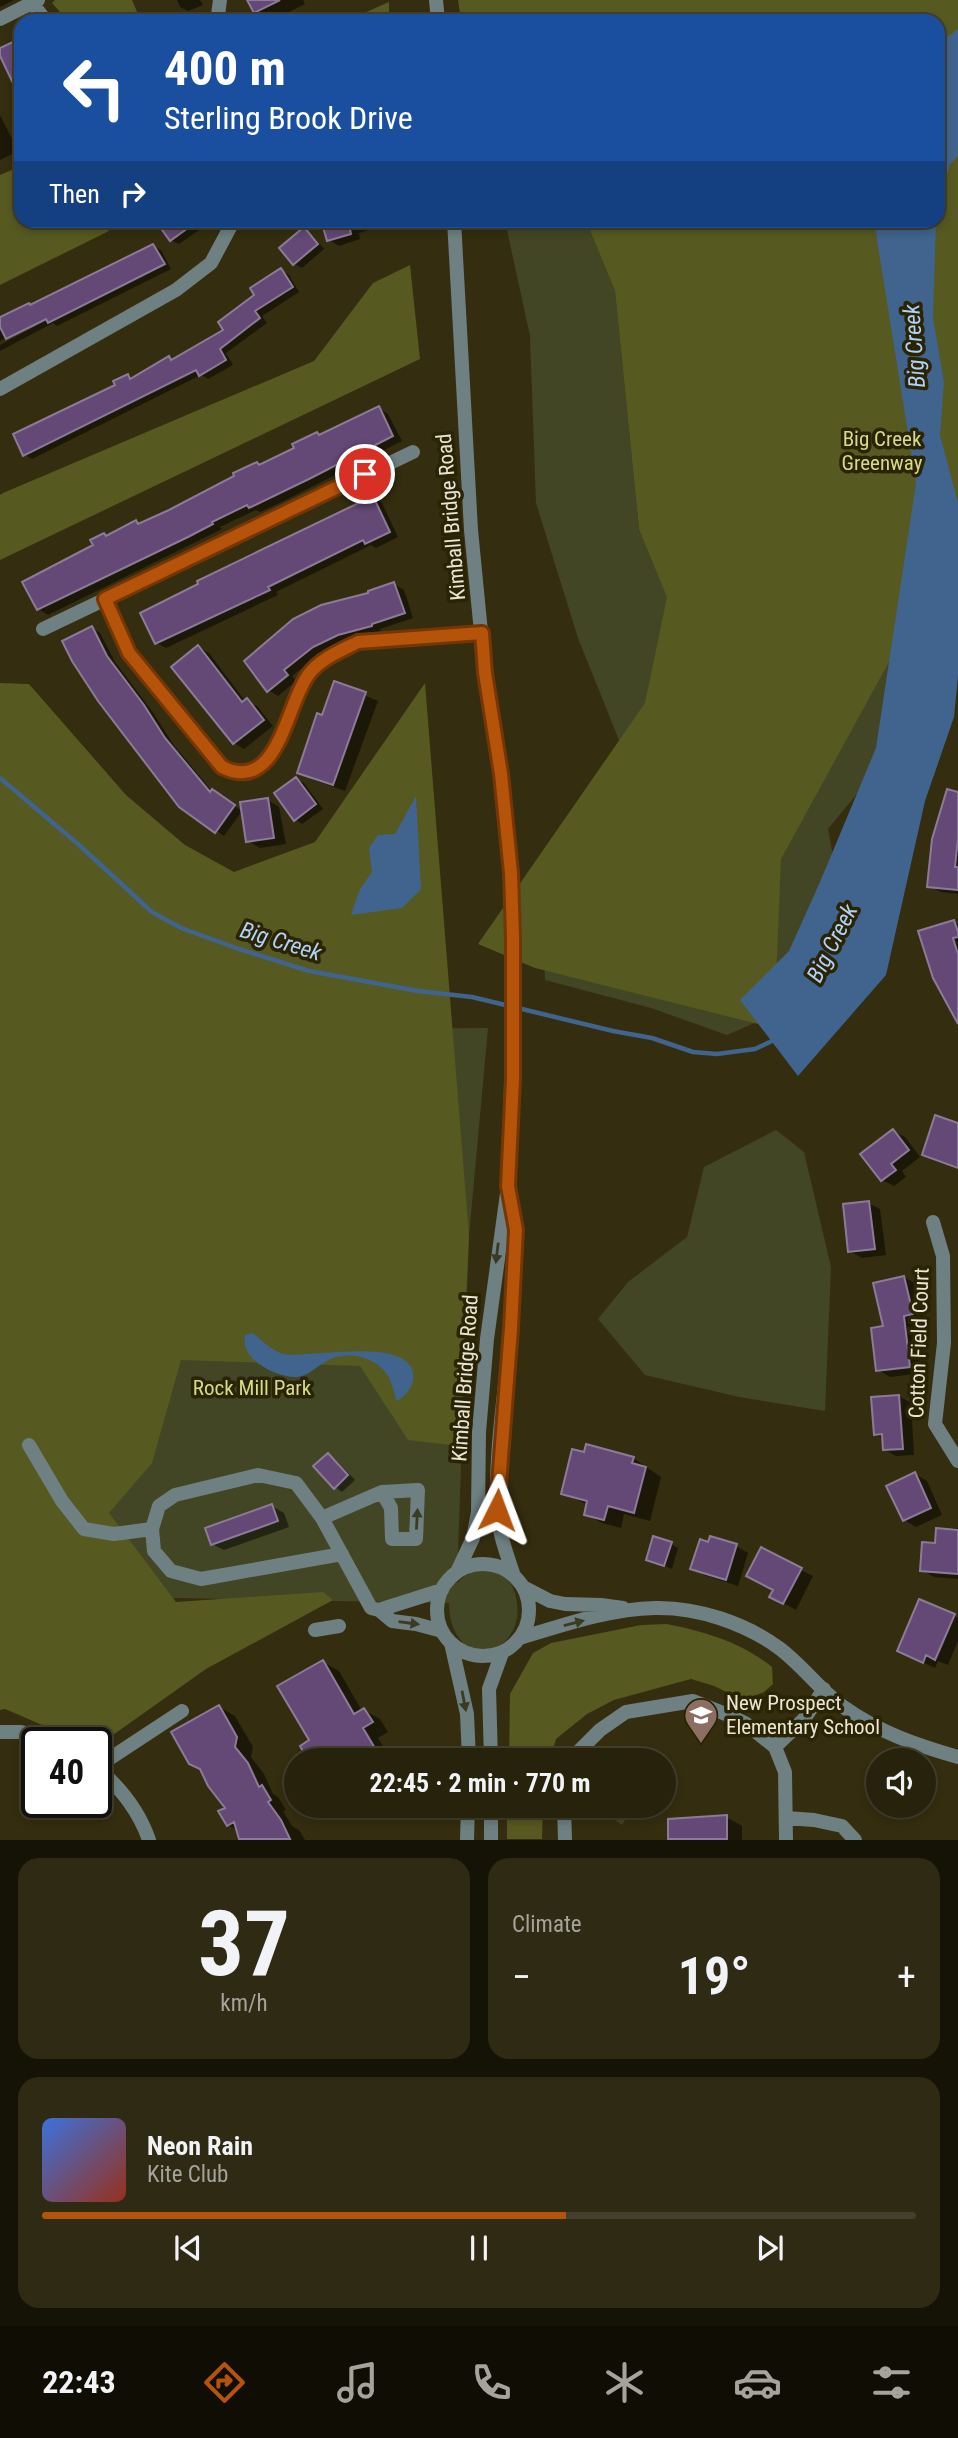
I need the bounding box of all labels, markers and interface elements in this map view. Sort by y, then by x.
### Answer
text: 400 m [164,40,286,97]
icon: left [49,42,140,133]
text: Sterling Brook Drive [164,99,413,137]
icon: right [114,175,152,213]
text: Then [49,179,100,209]
water label: Big Creek [898,302,931,389]
park label: Big Creek Greenway [842,427,923,475]
street label: Kimball Bridge Road [432,433,470,601]
pin [335,444,395,504]
icon: arrive [346,455,384,493]
water label: Big Creek [801,899,864,987]
water label: Big Creek [237,916,326,967]
one-way arrow [492,1242,503,1264]
street label: Cotton Field Court [904,1267,934,1419]
street label: Kimball Bridge Road [447,1294,483,1462]
park label: Rock Mill Park [193,1376,312,1400]
position arrow [460,1473,534,1547]
one-way arrow [411,1508,422,1530]
one-way arrow [563,1617,585,1628]
one-way arrow [398,1618,420,1629]
one-way arrow [459,1690,470,1712]
place label: New Prospect Elementary School [726,1691,880,1739]
school or university icon: New Prospect Elementary School [682,1696,720,1745]
speed limit sign: 40 [21,1727,112,1818]
map controls [866,1748,936,1818]
button: sound [866,1748,936,1818]
text: 22:45 · 2 min · 770 m [370,1768,590,1798]
text: 37 [198,1891,290,1997]
text: Climate [512,1911,582,1938]
text: 19° [678,1946,750,2007]
text: − [512,1955,531,1999]
text: + [897,1955,916,1999]
text: km/h [220,1990,268,2017]
text: Neon Rain [147,2131,253,2161]
text: Kite Club [147,2161,228,2188]
icon: previous [169,2229,207,2267]
icon: pause [460,2229,498,2267]
icon: next [751,2229,789,2267]
icon: directions [200,2358,249,2407]
icon: music [333,2358,382,2407]
icon: phone [467,2358,516,2407]
icon: climate [600,2358,649,2407]
icon: car [733,2358,782,2407]
icon: filters [867,2358,916,2407]
text: 22:43 [42,2363,116,2401]

